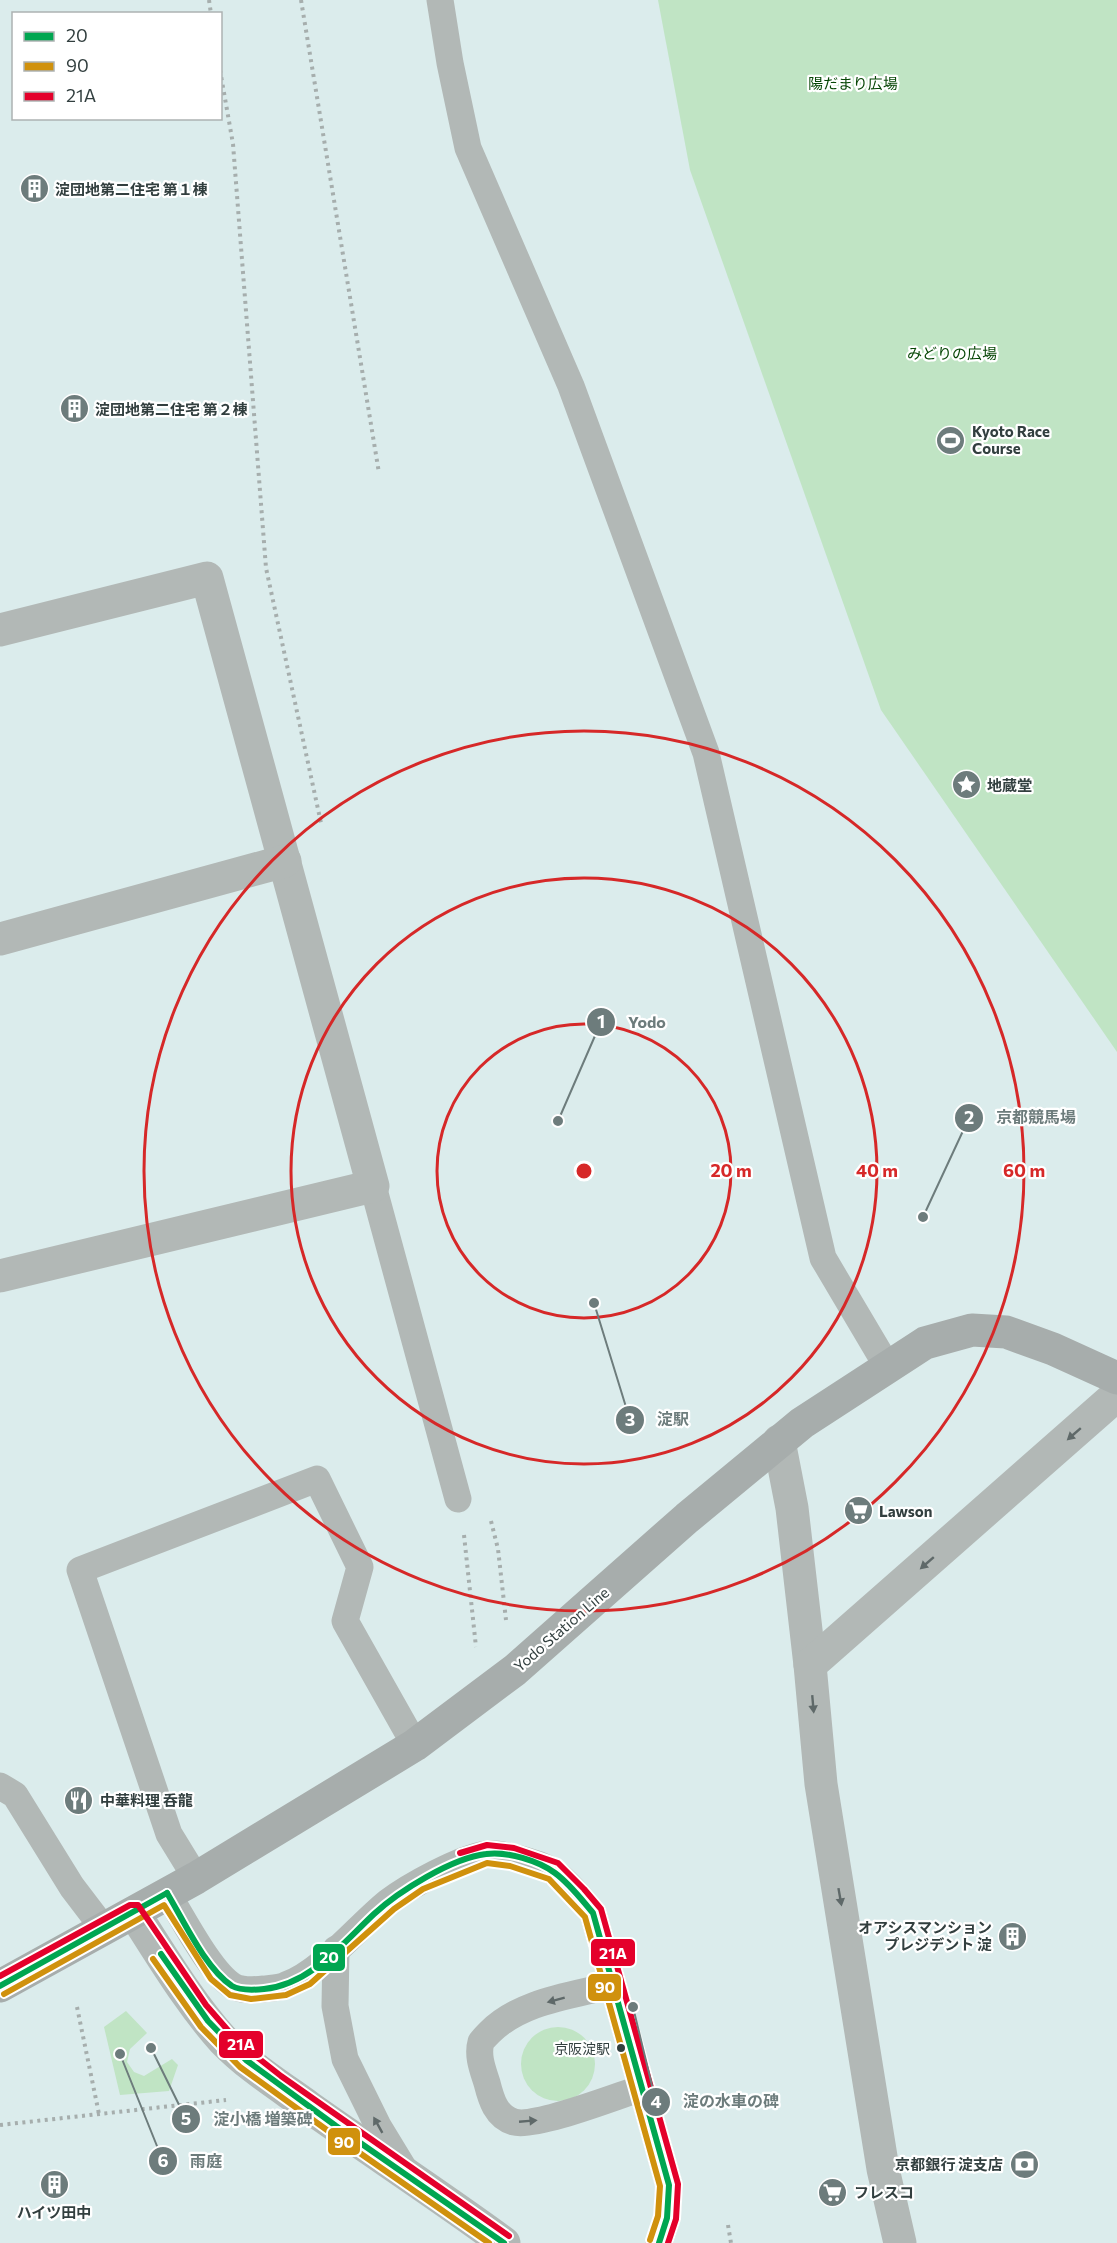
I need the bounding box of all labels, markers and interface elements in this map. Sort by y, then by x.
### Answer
legend [12,12,222,120]
text: 20 [66,24,88,46]
text: 90 [66,54,89,76]
park label: 陽だまり広場 [808,74,898,92]
text: 21A [66,84,96,106]
building icon: 淀団地第二住宅 第１棟 [18,173,50,205]
place label: 淀団地第二住宅 第１棟 [55,180,208,198]
park label: みどりの広場 [907,344,997,362]
building icon: 淀団地第二住宅 第２棟 [58,393,90,425]
place label: 淀団地第二住宅 第２棟 [95,400,248,418]
place label: Kyoto Race Course [972,422,1050,457]
sports icon: Kyoto Race Course [935,424,967,456]
place icon: 地蔵堂 [950,769,982,801]
place label: 地蔵堂 [987,776,1032,794]
callout: Yodo [586,1005,678,1039]
text: 1 [597,1010,605,1032]
text: Yodo [628,1012,666,1031]
callout: 京都競馬場 [954,1101,1088,1135]
text: 2 [964,1106,974,1128]
text: 京都競馬場 [996,1107,1076,1126]
text: 20 m [710,1159,752,1181]
text: 40 m [856,1159,898,1181]
text: 60 m [1003,1159,1045,1181]
centre of rings [574,1161,594,1181]
callout: 淀駅 [615,1403,701,1437]
text: 3 [625,1408,635,1430]
text: 淀駅 [657,1409,689,1428]
one-way arrow [1067,1427,1082,1440]
supermarket icon: Lawson [842,1495,874,1527]
place label: Lawson [879,1502,932,1520]
one-way arrow [920,1556,935,1569]
street label: Yodo Station Line [510,1583,612,1675]
one-way arrow [808,1695,818,1714]
restaurant icon: 中華料理 呑龍 [63,1784,95,1816]
place label: 中華料理 呑龍 [100,1791,193,1809]
one-way arrow [836,1888,845,1907]
place label: オアシスマンション プレジデント 淀 [858,1918,992,1953]
building icon: オアシスマンション プレジデント 淀 [997,1920,1029,1952]
line badge: 21A [590,1938,636,1967]
line badge: 20 [312,1943,346,1972]
text: 21A [599,1943,627,1962]
text: 20 [319,1947,339,1966]
line badge: 90 [587,1973,622,2002]
text: 90 [595,1977,615,1996]
one-way arrow [547,1995,565,2005]
line badge: 21A [218,2030,264,2059]
text: 21A [227,2034,255,2053]
place label: 京阪淀駅 [554,2040,610,2057]
marker: 京阪淀駅 [615,2042,627,2054]
callout: 淀の水車の碑 [641,2085,791,2119]
text: 4 [650,2090,662,2112]
text: 淀の水車の碑 [683,2091,779,2110]
callout: 淀小橋 増築碑 [171,2102,324,2136]
text: 5 [181,2107,191,2129]
text: 淀小橋 増築碑 [213,2109,313,2128]
one-way arrow [373,2116,383,2133]
one-way arrow [519,2117,538,2126]
line badge: 90 [327,2127,361,2156]
text: 90 [334,2132,354,2151]
callout: 雨庭 [148,2144,234,2178]
bank icon: 京都銀行 淀支店 [1008,2148,1040,2180]
text: 6 [157,2149,169,2171]
text: 雨庭 [190,2151,222,2170]
place label: 京都銀行 淀支店 [895,2155,1003,2173]
building icon: ハイツ田中 [38,2169,70,2201]
supermarket icon: フレスコ [817,2176,849,2208]
place label: フレスコ [854,2183,914,2201]
place label: ハイツ田中 [17,2203,91,2221]

